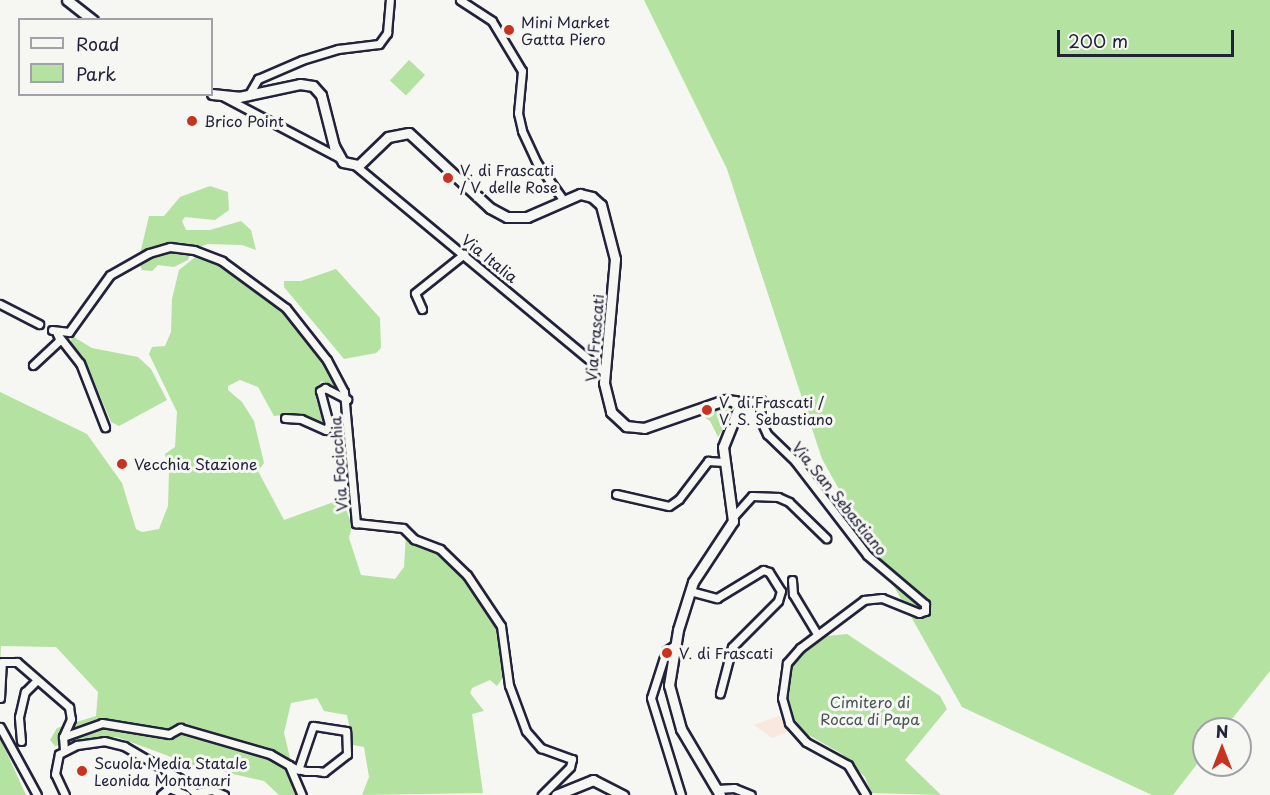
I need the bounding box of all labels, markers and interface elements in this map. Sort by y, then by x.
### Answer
place label: Mini Market Gatta Piero [521,12,610,47]
legend [18,18,213,96]
scale bar [1060,18,1237,56]
marker: Mini Market Gatta Piero [502,23,516,37]
text: 200 m [1068,27,1128,54]
text: Road [76,30,120,57]
text: Park [76,60,116,87]
place label: Brico Point [204,112,284,130]
marker: Brico Point [185,114,199,128]
place label: V. di Frascati / V. delle Rose [460,160,560,195]
marker: V. di Frascati / V. delle Rose [441,171,455,185]
street label: Via Italia [459,230,521,286]
street label: Via Frascati [581,294,607,382]
place label: V. di Frascati / V. S. Sebastiano [719,392,834,427]
marker: V. di Frascati / V. S. Sebastiano [700,403,714,417]
street label: Via Focicchia [326,416,350,512]
street label: Via San Sebastiano [789,438,891,558]
place label: Vecchia Stazione [134,455,257,473]
marker: Vecchia Stazione [115,457,129,471]
place label: V. di Frascati [679,644,774,662]
marker: V. di Frascati [660,646,674,660]
park label: Cimitero di Rocca di Papa [819,692,921,727]
north arrow [1192,717,1252,777]
text: N [1216,719,1228,743]
place label: Scuola Media Statale Leonida Montanari [94,753,249,788]
marker: Scuola Media Statale Leonida Montanari [75,764,89,778]

